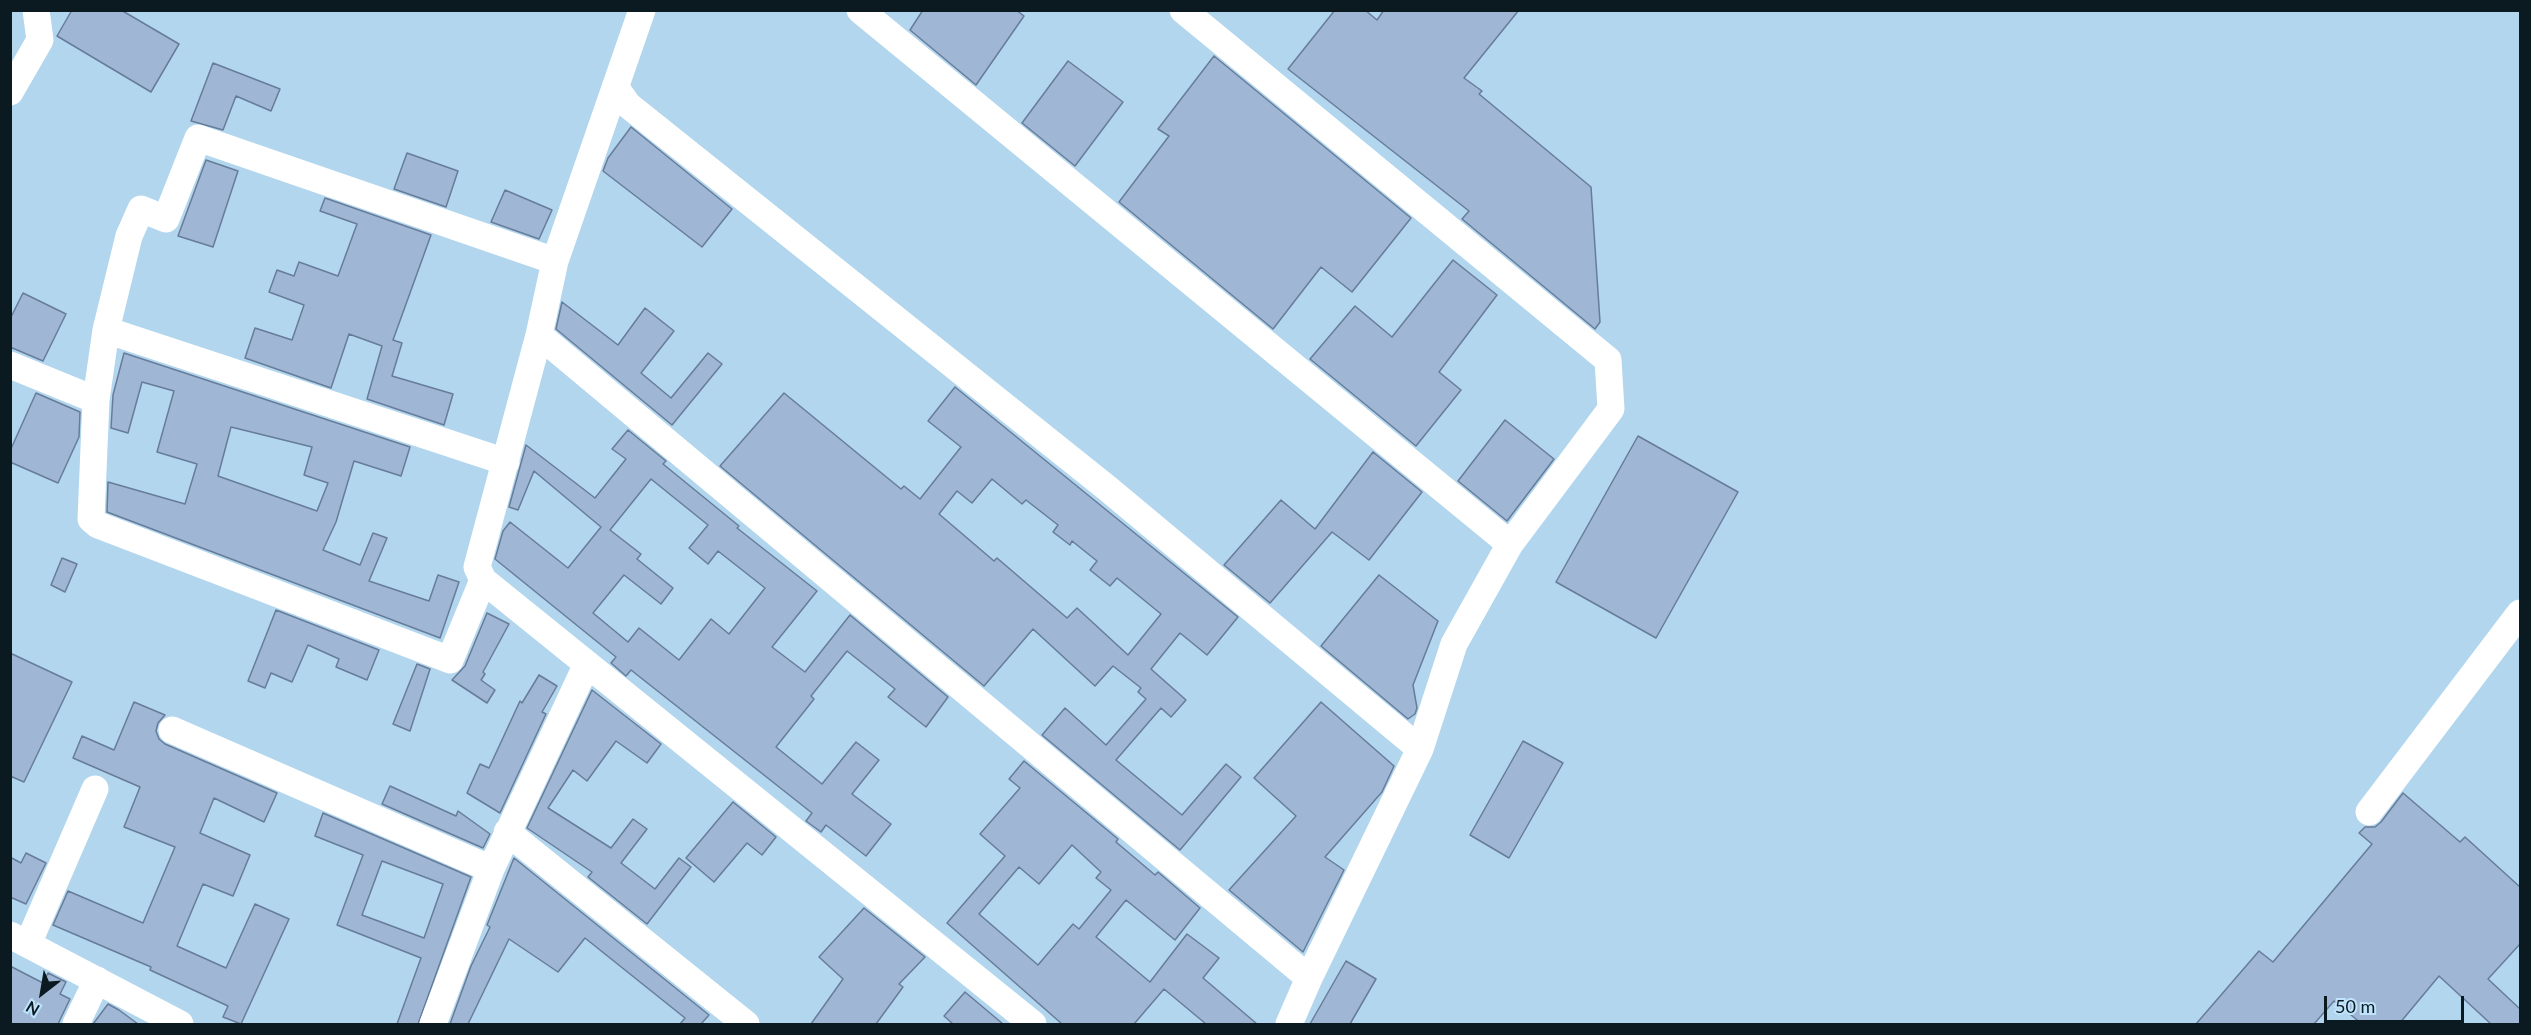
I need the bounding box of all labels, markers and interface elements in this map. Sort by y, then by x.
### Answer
north arrow [12,963,72,1023]
scale bar [2327,984,2466,1022]
text: 50 m [2335,995,2375,1017]
text: N [22,998,43,1020]

